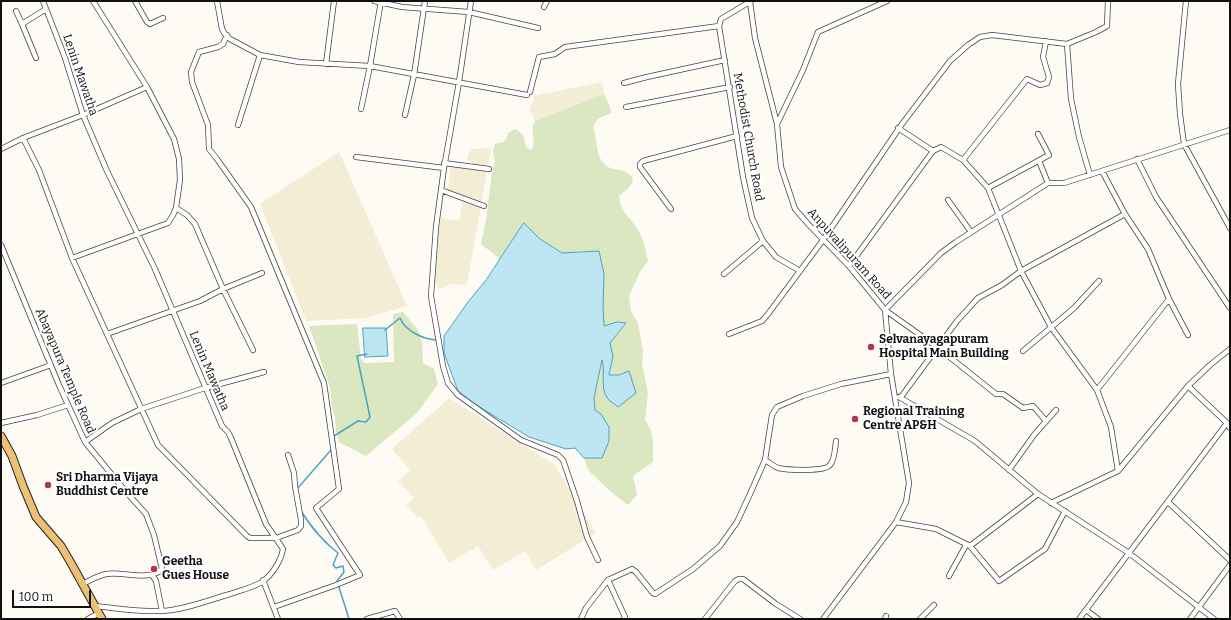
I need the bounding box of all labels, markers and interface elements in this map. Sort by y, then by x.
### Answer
street label: Lenin Mawatha [59,32,101,118]
street label: Methodist Church Road [730,72,766,202]
street label: Anpuvalipuram Road [804,205,894,303]
street label: Abayapura Temple Road [32,306,98,436]
street label: Lenin Mawatha [186,329,232,413]
place label: Selvanayagapuram Hospital Main Building [879,333,1009,361]
marker: Selvanayagapuram Hospital Main Building [866,342,876,352]
place label: Regional Training Centre AP&H [863,405,964,433]
marker: Regional Training Centre AP&H [850,414,860,424]
place label: Sri Dharma Vijaya Buddhist Centre [56,471,158,499]
marker: Sri Dharma Vijaya Buddhist Centre [43,480,53,490]
place label: Geetha Gues House [162,555,229,583]
marker: Geetha Gues House [149,564,159,574]
scale bar [14,582,93,608]
text: 100 m [19,590,53,604]

